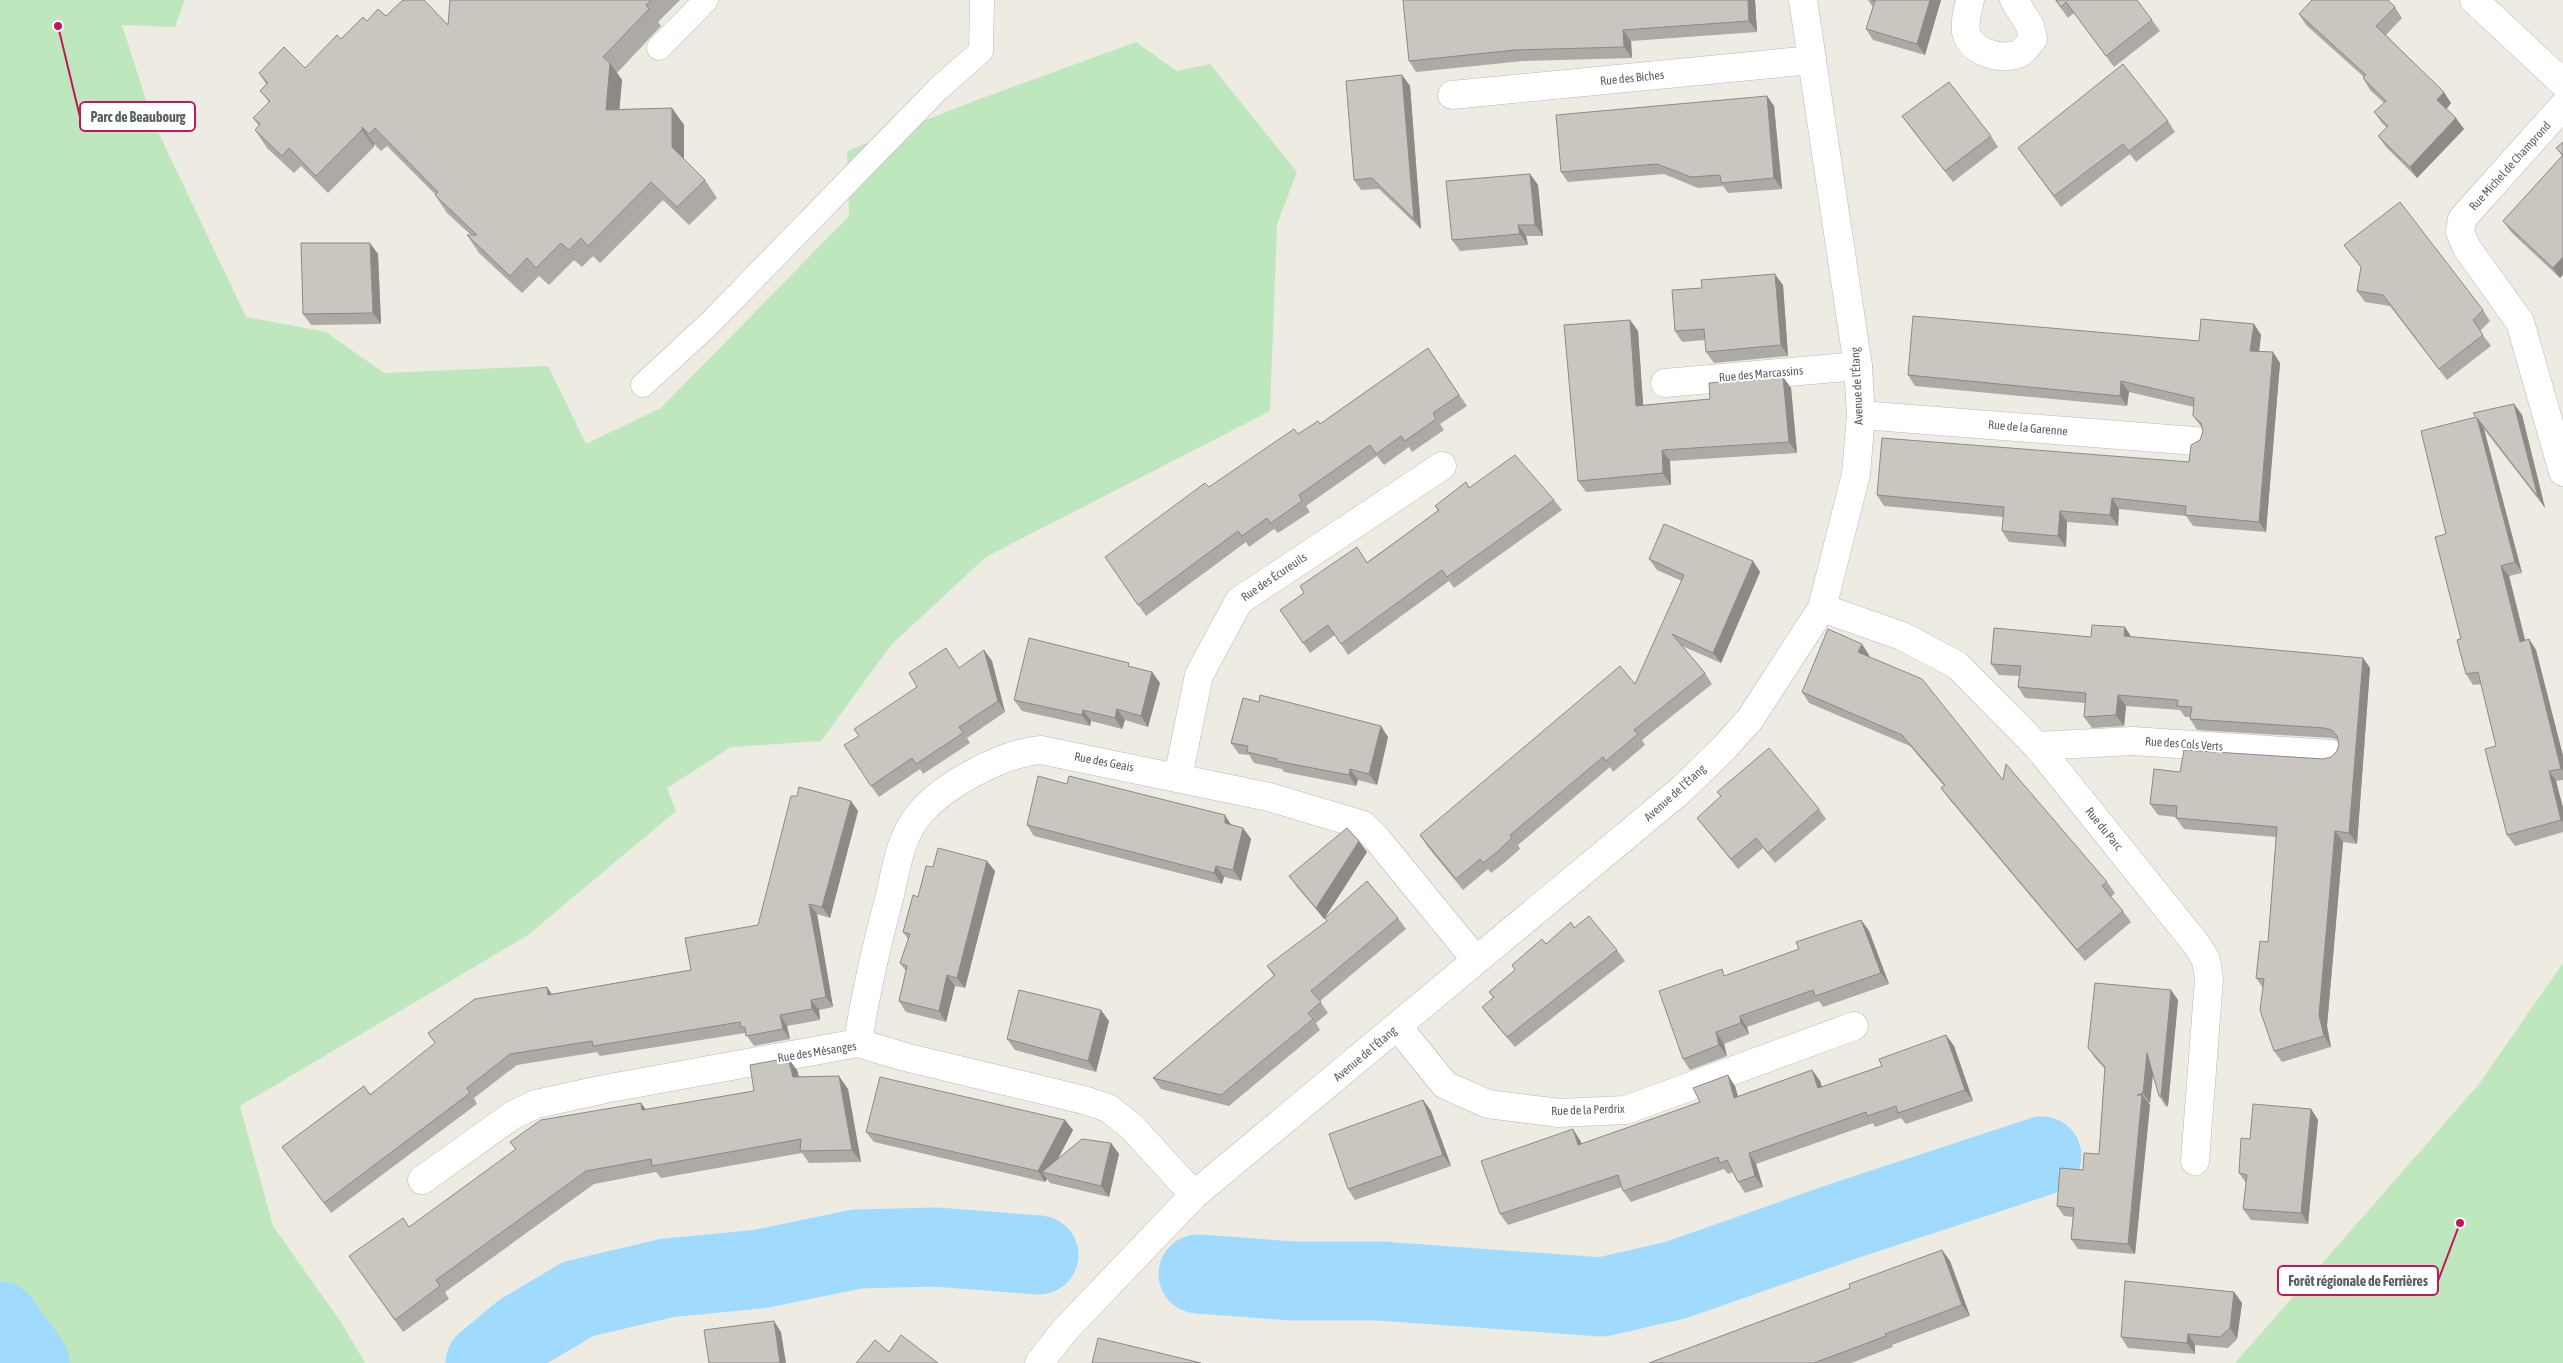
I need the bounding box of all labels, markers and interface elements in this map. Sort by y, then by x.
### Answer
street label: Rue des Biches [1599,68,1665,88]
callout: Parc de Beaubourg [80,102,195,131]
text: Parc de Beaubourg [90,109,187,125]
street label: Rue Michel de Champrond [2466,119,2554,213]
street label: Avenue de l'Étang [1848,346,1866,425]
street label: Rue des Marcassins [1718,363,1804,385]
street label: Rue de la Garenne [1987,418,2069,438]
street label: Rue des Écureuils [1238,550,1310,604]
street label: Rue des Cols Verts [2145,734,2223,754]
street label: Rue des Geais [1073,749,1135,775]
street label: Avenue de l'Étang [1641,761,1709,824]
street label: Rue du Parc [2082,805,2126,854]
street label: Avenue de l'Étang [1331,1023,1400,1084]
street label: Rue des Mésanges [777,1039,857,1065]
street label: Rue de la Perdrix [1551,1102,1625,1118]
callout: Forêt régionale de Ferrières [2278,1266,2438,1295]
text: Forêt régionale de Ferrières [2288,1273,2428,1289]

